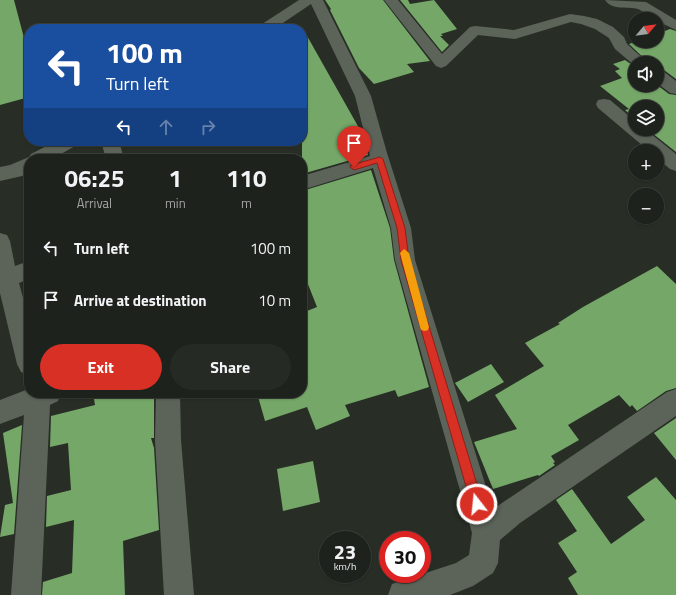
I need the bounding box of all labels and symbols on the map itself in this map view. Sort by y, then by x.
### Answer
north arrow [628,12,664,48]
pin [337,126,371,167]
position arrow [456,483,498,525]
speed limit sign: 30 [379,531,431,583]

